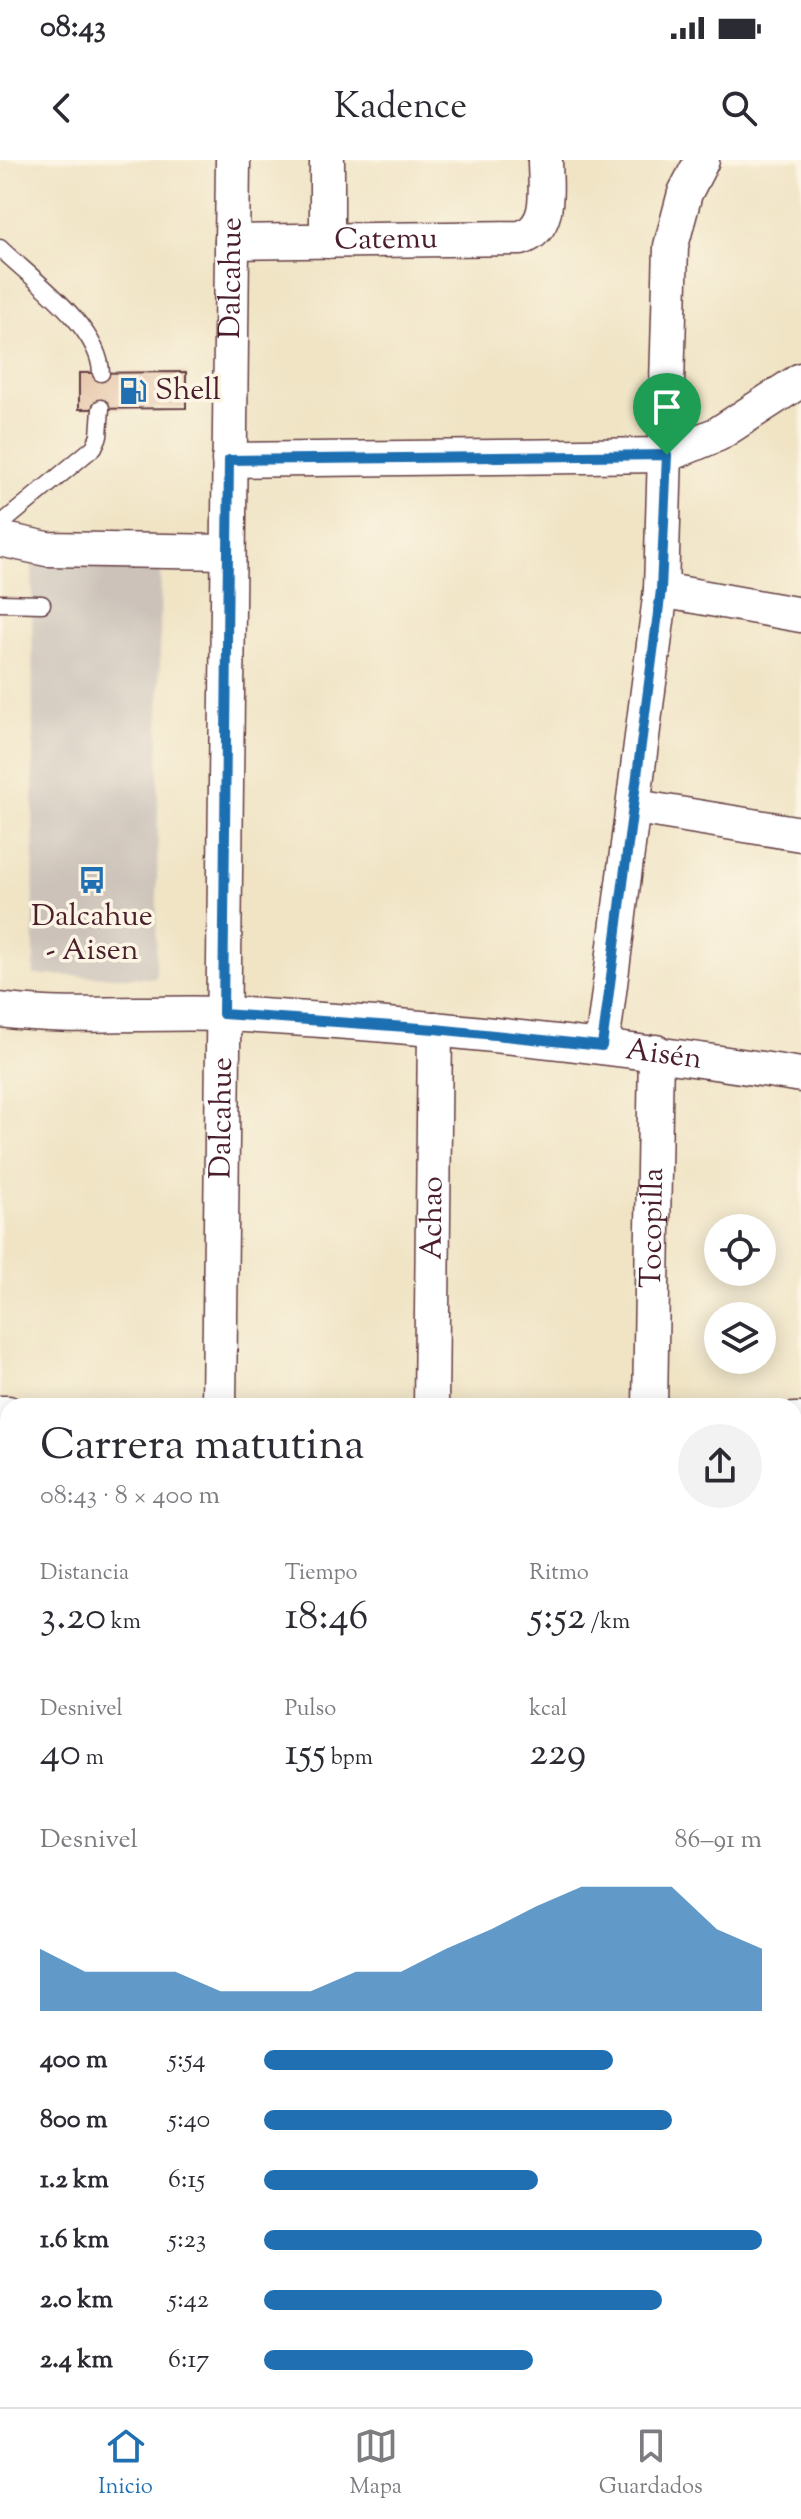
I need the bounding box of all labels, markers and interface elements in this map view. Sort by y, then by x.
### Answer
text: 08:43 [40,7,106,50]
text: Kadence [334,82,467,134]
icon: back [40,86,84,130]
icon: search [717,86,761,130]
street label: Dalcahue [209,217,254,339]
street label: Catemu [334,218,438,262]
place label: Shell [155,370,221,413]
pin [633,373,701,455]
fuel station icon: Shell [118,376,148,406]
icon: arrive [645,385,689,429]
bus stop icon: Dalcahue - Aisen [77,865,107,895]
place label: Dalcahue - Aisen [31,896,153,973]
street label: Aisén [623,1029,705,1082]
street label: Dalcahue [200,1057,244,1179]
street label: Tocopilla [630,1167,676,1289]
street label: Achao [411,1176,455,1260]
map controls [704,1214,776,1374]
button: locate [704,1214,776,1286]
button: layers [704,1302,776,1374]
text: Carrera matutina [40,1416,365,1479]
button: share [678,1424,762,1508]
text: 08:43 · 8 × 400 m [40,1478,220,1515]
text: Distancia [40,1558,129,1590]
text: Tiempo [285,1558,358,1590]
text: Ritmo [529,1558,589,1590]
text: 3.20 [40,1590,106,1647]
text: 18:46 [285,1590,368,1647]
text: 5:52 [529,1590,586,1647]
text: km [106,1607,141,1639]
text: /km [586,1607,630,1639]
text: Desnivel [40,1694,123,1726]
text: Pulso [285,1694,336,1726]
text: kcal [529,1694,567,1726]
text: 40 [40,1726,81,1783]
text: 155 [285,1726,326,1783]
text: 229 [529,1726,586,1783]
text: m [81,1743,104,1775]
text: bpm [326,1743,373,1775]
text: Desnivel [40,1822,138,1859]
text: 86–91 m [675,1822,762,1859]
text: 400 m [40,2042,107,2079]
text: 5:54 [168,2042,206,2079]
text: 800 m [40,2102,108,2139]
text: 5:40 [168,2102,210,2139]
text: 1.2 km [40,2162,109,2199]
text: 6:15 [168,2162,205,2199]
text: 1.6 km [40,2222,109,2259]
text: 5:23 [168,2222,206,2259]
text: 2.0 km [40,2282,113,2319]
text: 5:42 [168,2282,209,2319]
text: 2.4 km [40,2342,113,2379]
text: 6:17 [168,2342,209,2379]
tab: Inicio [98,2424,153,2504]
tab: Mapa [350,2424,402,2504]
tab: Guardados [599,2424,703,2504]

